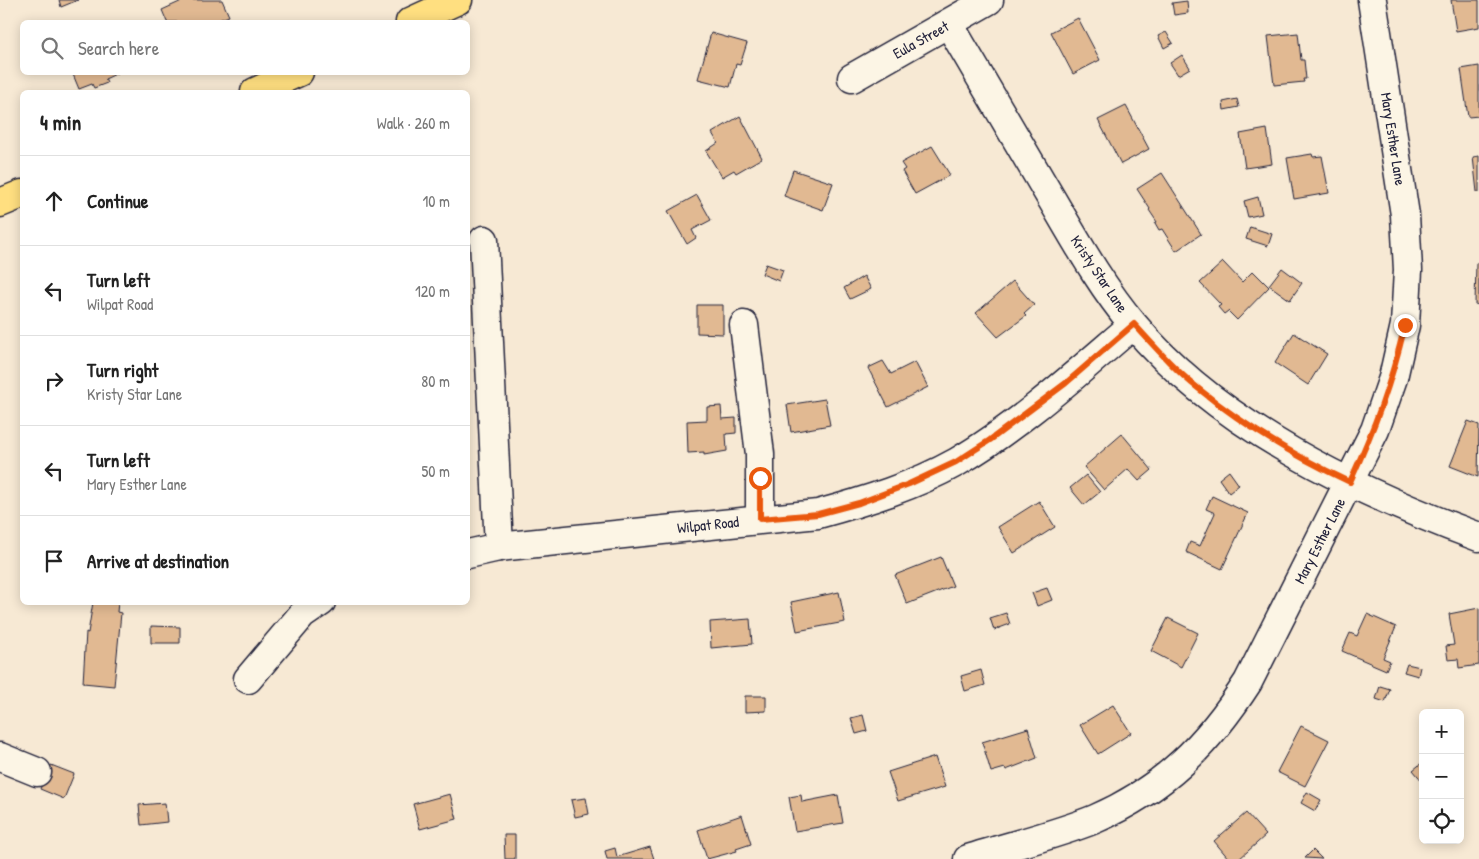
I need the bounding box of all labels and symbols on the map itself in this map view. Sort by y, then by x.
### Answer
street label: Eula Street [889,15,953,64]
street label: Mary Esther Lane [1376,91,1411,187]
street label: Kristy Star Lane [1066,231,1133,317]
route end [1394,314,1417,337]
route start [749,467,772,490]
street label: Mary Esther Lane [1289,494,1350,587]
street label: Wilpat Road [676,511,740,538]

